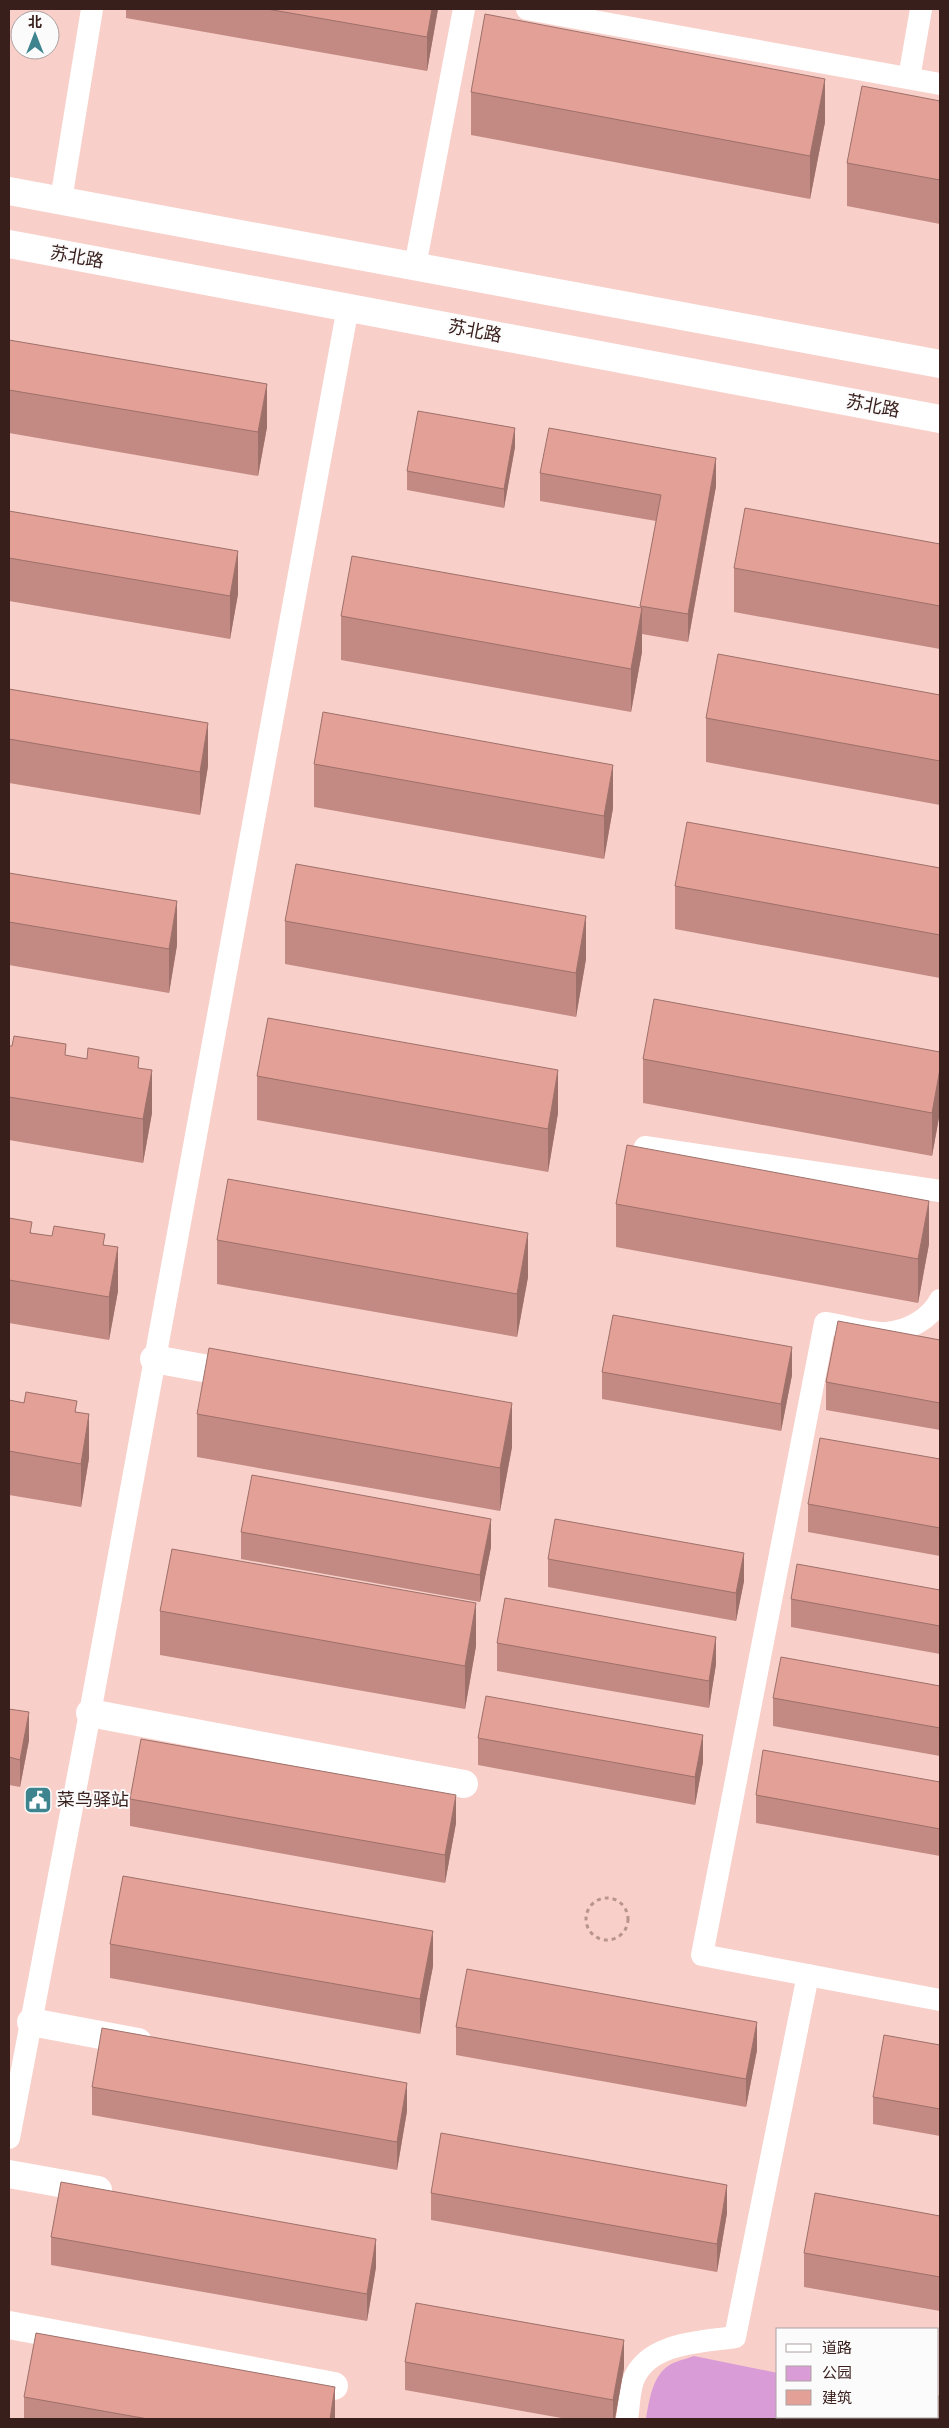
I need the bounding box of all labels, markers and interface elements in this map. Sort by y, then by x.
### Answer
north arrow [10,10,60,60]
text: 北 [28,14,42,31]
street label: 苏北路 [49,241,105,273]
street label: 苏北路 [446,315,504,347]
street label: 苏北路 [844,390,902,422]
public building icon: 菜鸟驿站 [23,1785,53,1815]
place label: 菜鸟驿站 [57,1789,129,1811]
legend [776,2328,939,2418]
text: 道路 [822,2339,852,2357]
text: 公园 [822,2364,852,2382]
text: 建筑 [822,2389,852,2407]

